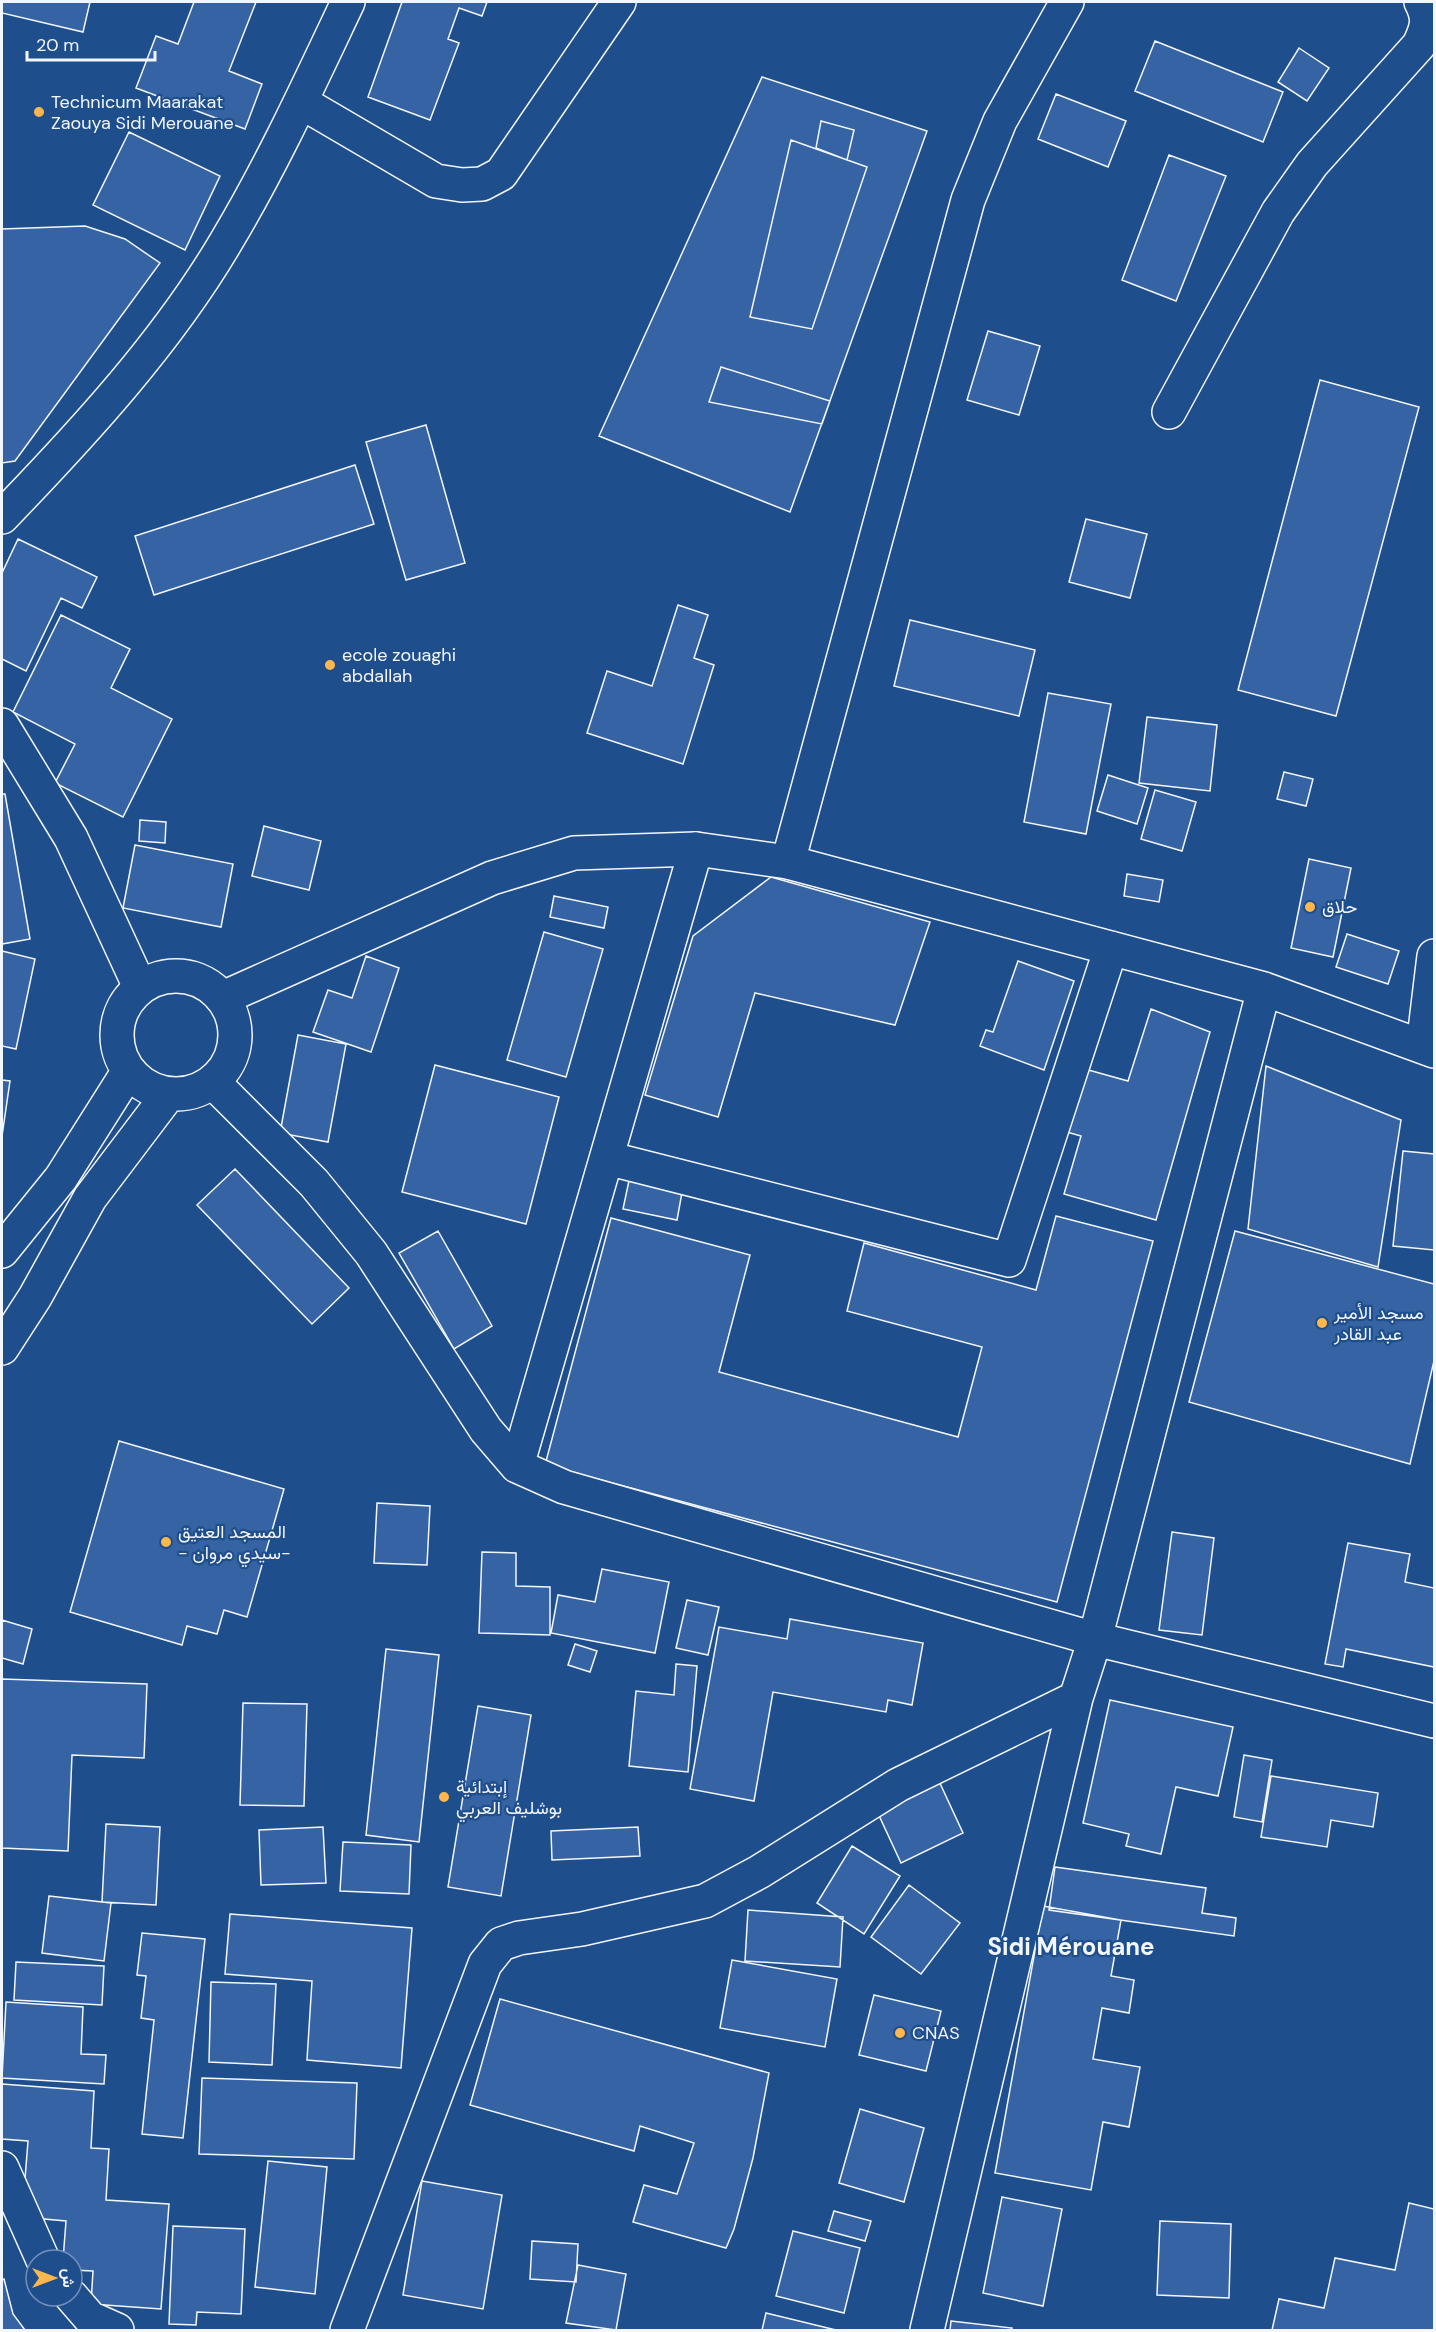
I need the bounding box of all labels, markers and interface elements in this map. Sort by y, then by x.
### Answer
scale bar [27,24,154,62]
text: 20 m [36,33,79,57]
place label: Technicum Maarakat Zaouya Sidi Merouane [51,90,234,135]
marker: Technicum Maarakat Zaouya Sidi Merouane [32,105,46,119]
place label: ecole zouaghi abdallah [342,643,456,688]
marker: ecole zouaghi abdallah [323,658,337,672]
place label: حلاق [1322,895,1357,919]
marker: حلاق [1303,900,1317,914]
place label: مسجد الأمير عبد القادر [1333,1301,1424,1346]
marker: مسجد الأمير عبد القادر [1315,1316,1329,1330]
place label: المسجد العتيق - سيدي مروان- [178,1520,291,1568]
marker: المسجد العتيق - سيدي مروان- [159,1535,173,1549]
place label: إبتدائية بوشليف العربي [456,1775,562,1823]
marker: إبتدائية بوشليف العربي [437,1790,451,1804]
district label: Sidi Mérouane [987,1931,1155,1962]
place label: CNAS [912,2021,960,2045]
marker: CNAS [893,2026,907,2040]
north arrow [24,2248,84,2308]
text: ش [58,2268,79,2288]

